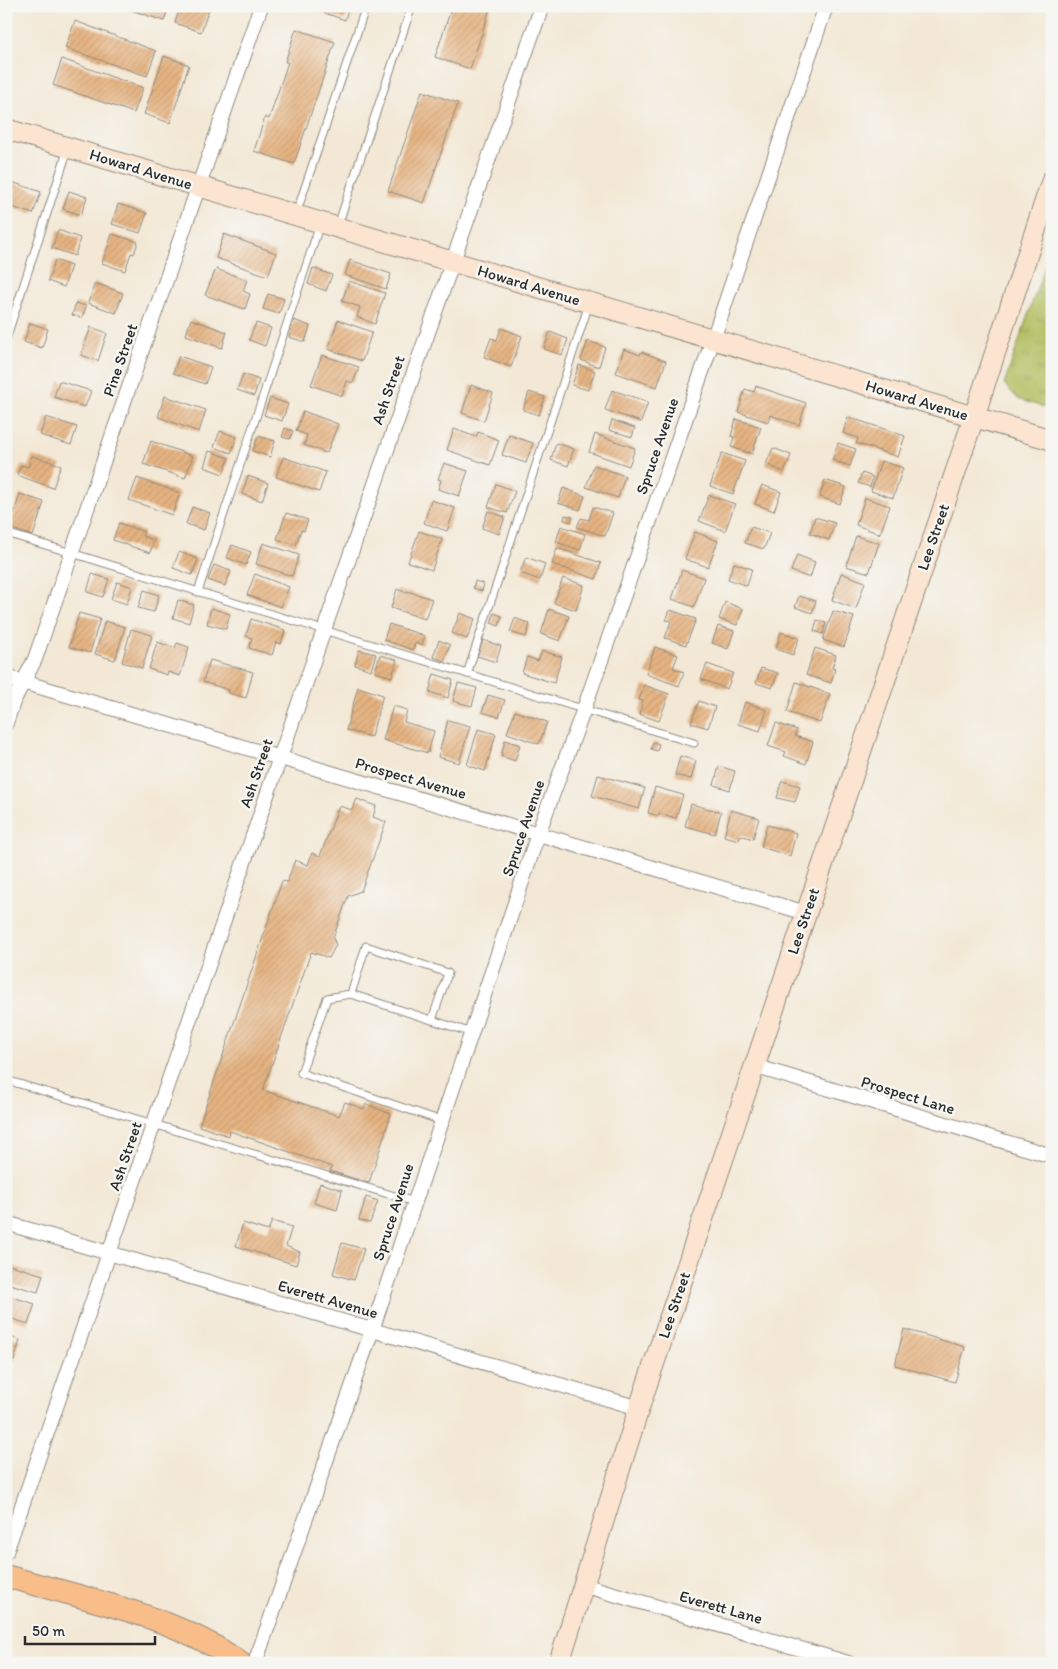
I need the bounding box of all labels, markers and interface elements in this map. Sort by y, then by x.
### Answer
street label: Howard Avenue [87,144,195,194]
street label: Howard Avenue [475,260,583,310]
street label: Pine Street [99,321,141,399]
street label: Ash Street [367,353,409,427]
street label: Howard Avenue [863,375,971,425]
street label: Spruce Avenue [632,395,682,497]
street label: Lee Street [913,501,953,573]
street label: Ash Street [235,736,277,810]
street label: Prospect Avenue [353,753,469,803]
street label: Spruce Avenue [498,777,548,879]
street label: Lee Street [783,885,823,957]
street label: Prospect Lane [859,1072,957,1118]
street label: Ash Street [104,1119,146,1193]
street label: Spruce Avenue [368,1161,418,1263]
street label: Lee Street [654,1269,694,1341]
street label: Everett Avenue [276,1276,380,1322]
street label: Everett Lane [677,1586,765,1628]
scale bar [25,1614,155,1646]
text: 50 m [32,1622,65,1640]

